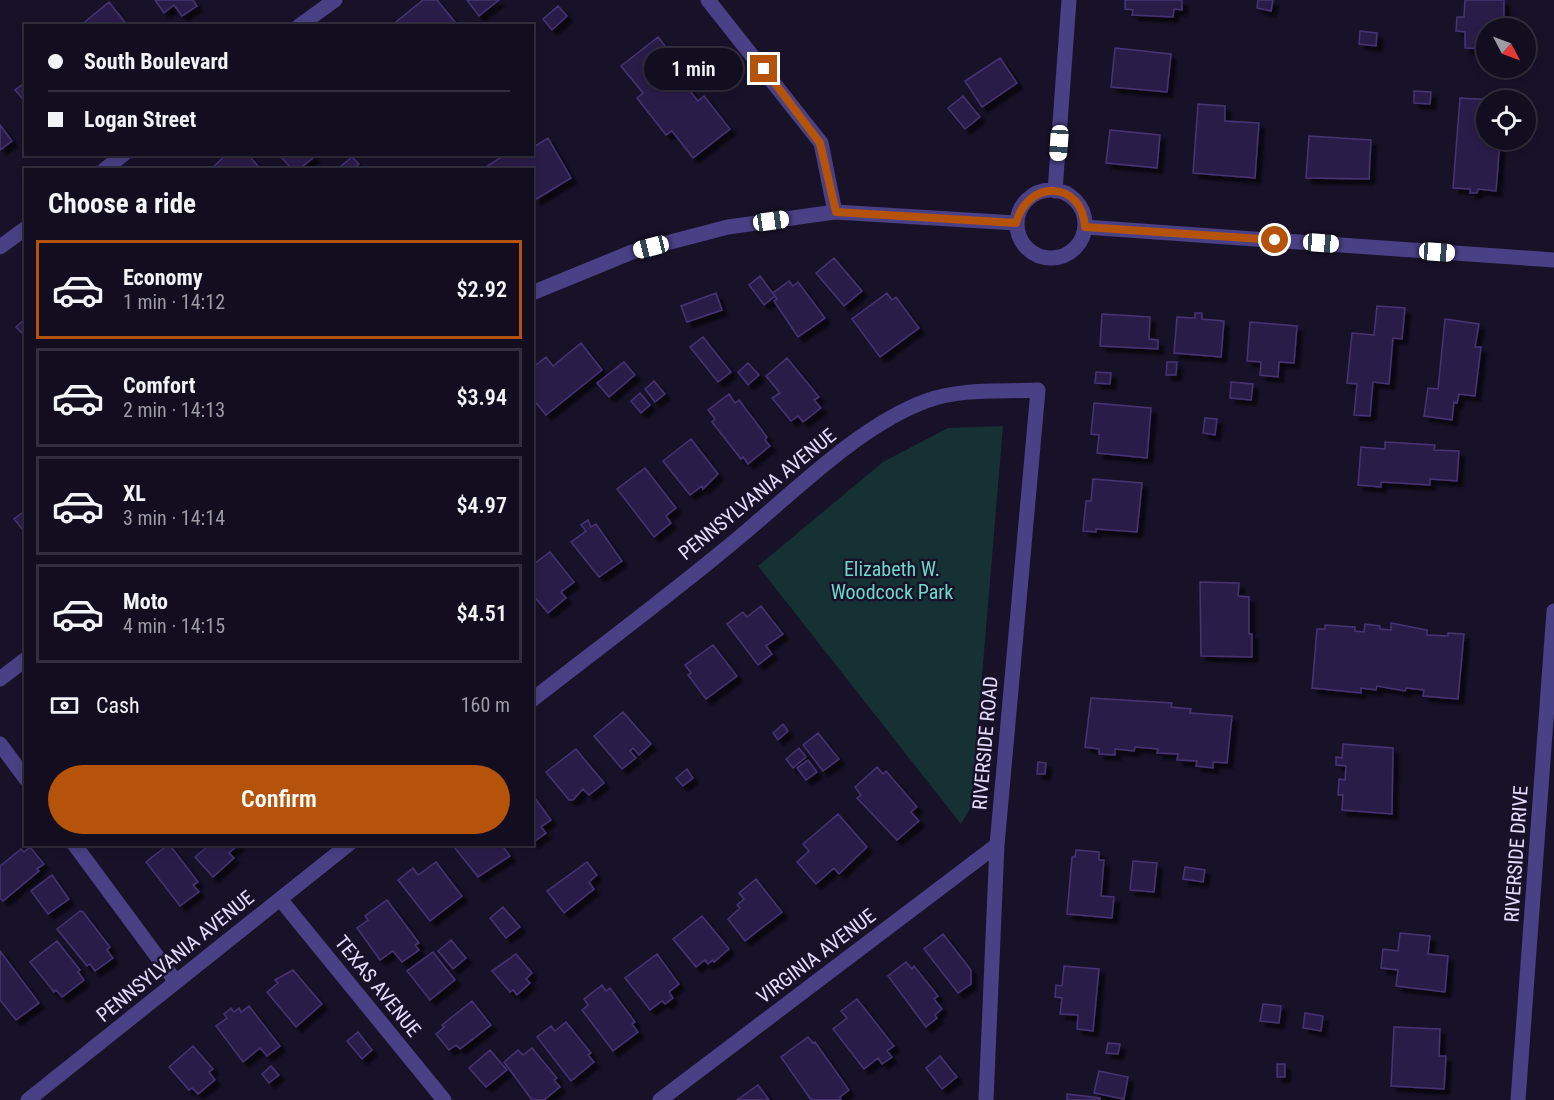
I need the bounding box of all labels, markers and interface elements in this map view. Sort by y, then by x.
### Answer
north arrow [1476,18,1536,78]
map controls [1476,18,1536,150]
callout: 1 min [644,48,743,90]
text: South Boulevard [84,49,228,74]
route end [750,55,777,82]
text: 1 min [671,57,716,81]
button: locate [1476,90,1536,150]
text: Logan Street [84,107,196,132]
car [1049,124,1069,162]
text: Choose a ride [48,188,196,220]
car [752,210,790,232]
route start [1261,226,1288,253]
car [1302,233,1340,253]
car [631,234,671,260]
car [1418,242,1456,262]
icon: car [51,263,105,317]
text: Economy [123,265,203,290]
text: $2.92 [456,277,507,302]
text: 1 min · 14:12 [123,290,225,314]
icon: car [51,371,105,425]
text: Comfort [123,373,196,398]
text: $3.94 [456,385,507,410]
text: 2 min · 14:13 [123,398,225,422]
street label: PENNSYLVANIA AVENUE [673,423,841,565]
icon: car [51,479,105,533]
text: XL [123,481,146,506]
text: $4.97 [456,493,507,518]
text: 3 min · 14:14 [123,506,225,530]
park label: Elizabeth W. Woodcock Park [831,557,953,604]
icon: car [51,587,105,641]
text: Moto [123,589,168,614]
text: $4.51 [456,601,507,626]
text: 4 min · 14:15 [123,614,225,638]
street label: RIVERSIDE ROAD [967,675,1003,811]
icon: cash [48,689,81,722]
text: Cash [96,693,140,718]
text: 160 m [461,693,510,717]
button: Confirm [48,765,510,834]
street label: RIVERSIDE DRIVE [1499,785,1533,923]
street label: PENNSYLVANIA AVENUE [91,885,259,1027]
street label: VIRGINIA AVENUE [752,903,880,1009]
street label: TEXAS AVENUE [330,931,426,1041]

